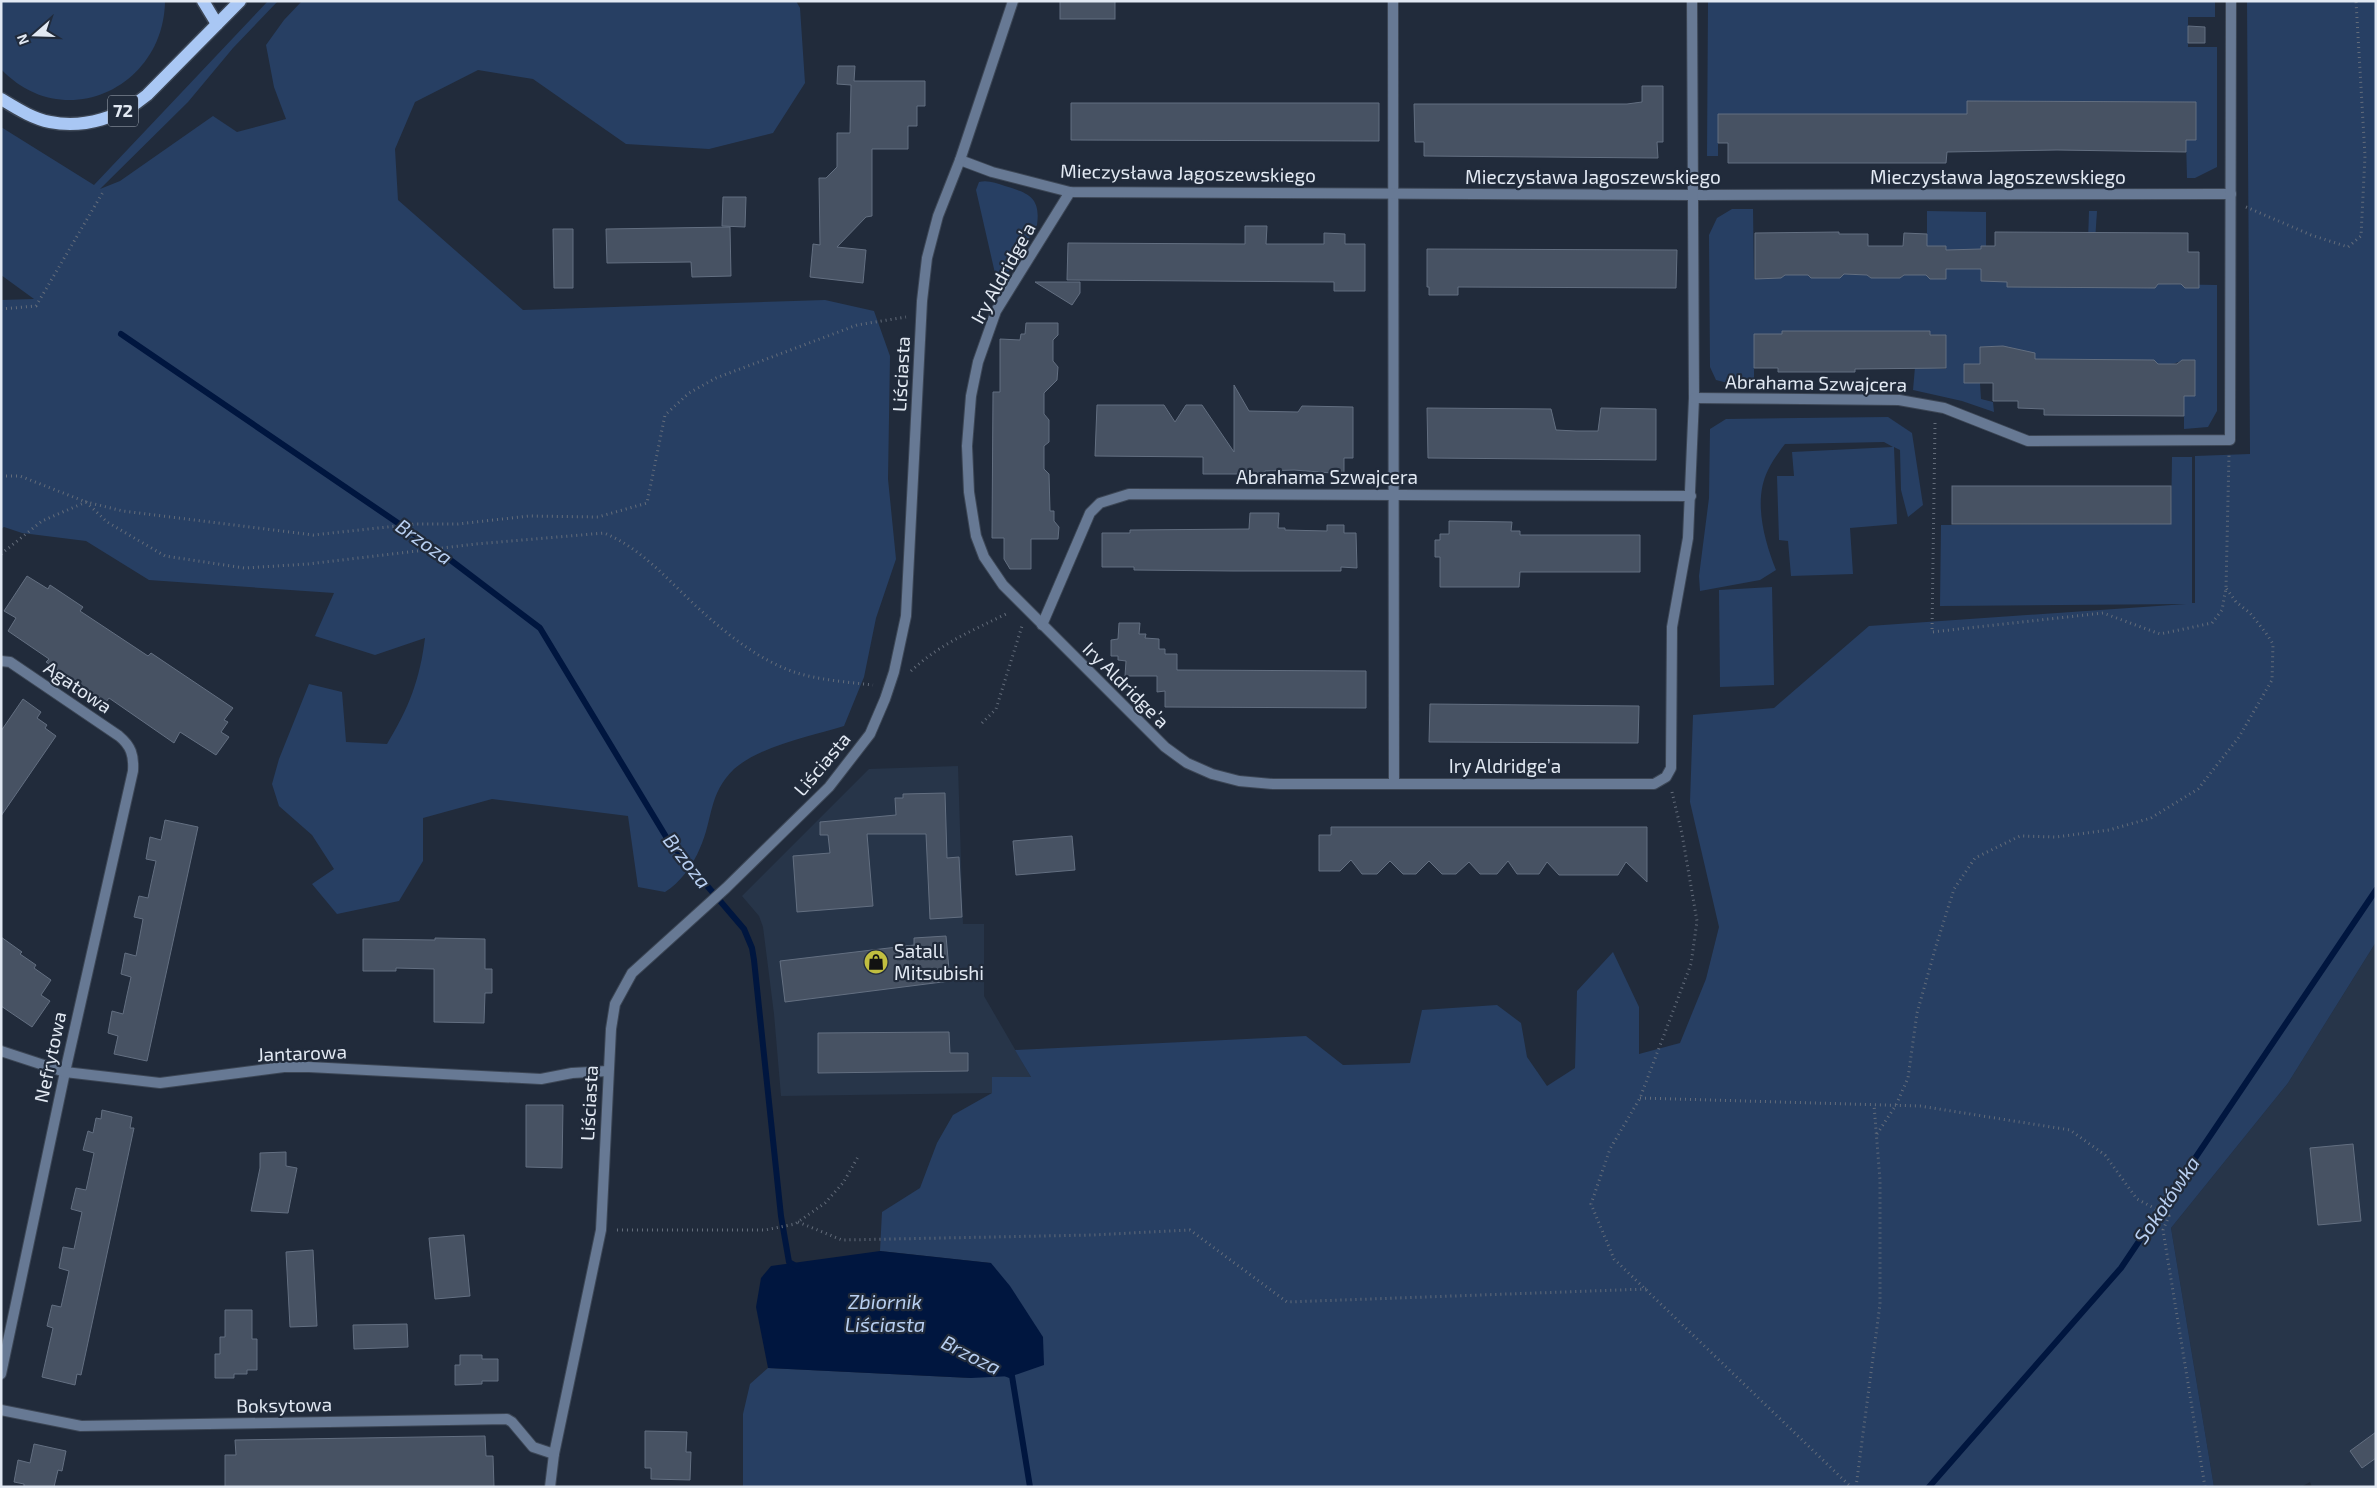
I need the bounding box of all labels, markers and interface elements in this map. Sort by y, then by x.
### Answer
north arrow [10,10,60,60]
text: N [13,32,32,47]
road number: 72 [108,95,138,126]
street label: Mieczysława Jagoszewskiego [1060,159,1316,186]
street label: Mieczysława Jagoszewskiego [1465,165,1721,188]
street label: Mieczysława Jagoszewskiego [1870,165,2126,188]
street label: Iry Aldridge’a [965,218,1040,327]
street label: Liściasta [887,335,914,412]
street label: Abrahama Szwajcera [1725,369,1907,396]
street label: Abrahama Szwajcera [1236,465,1418,488]
water label: Brzoza [392,513,457,569]
street label: Iry Aldridge’a [1078,637,1174,733]
street label: Agatowa [40,656,117,718]
street label: Liściasta [788,727,855,800]
street label: Iry Aldridge’a [1449,754,1561,777]
water label: Brzoza [659,828,717,893]
place label: Satall Mitsubishi [894,939,984,984]
shop icon: Satall Mitsubishi [863,949,889,975]
street label: Nefrytowa [29,1009,70,1105]
street label: Jantarowa [257,1039,347,1066]
street label: Liściasta [575,1064,602,1141]
water label: Sokołówka [2128,1151,2204,1248]
water label: Zbiornik Liściasta [845,1289,925,1336]
water label: Brzoza [938,1329,1005,1379]
street label: Boksytowa [236,1392,332,1417]

